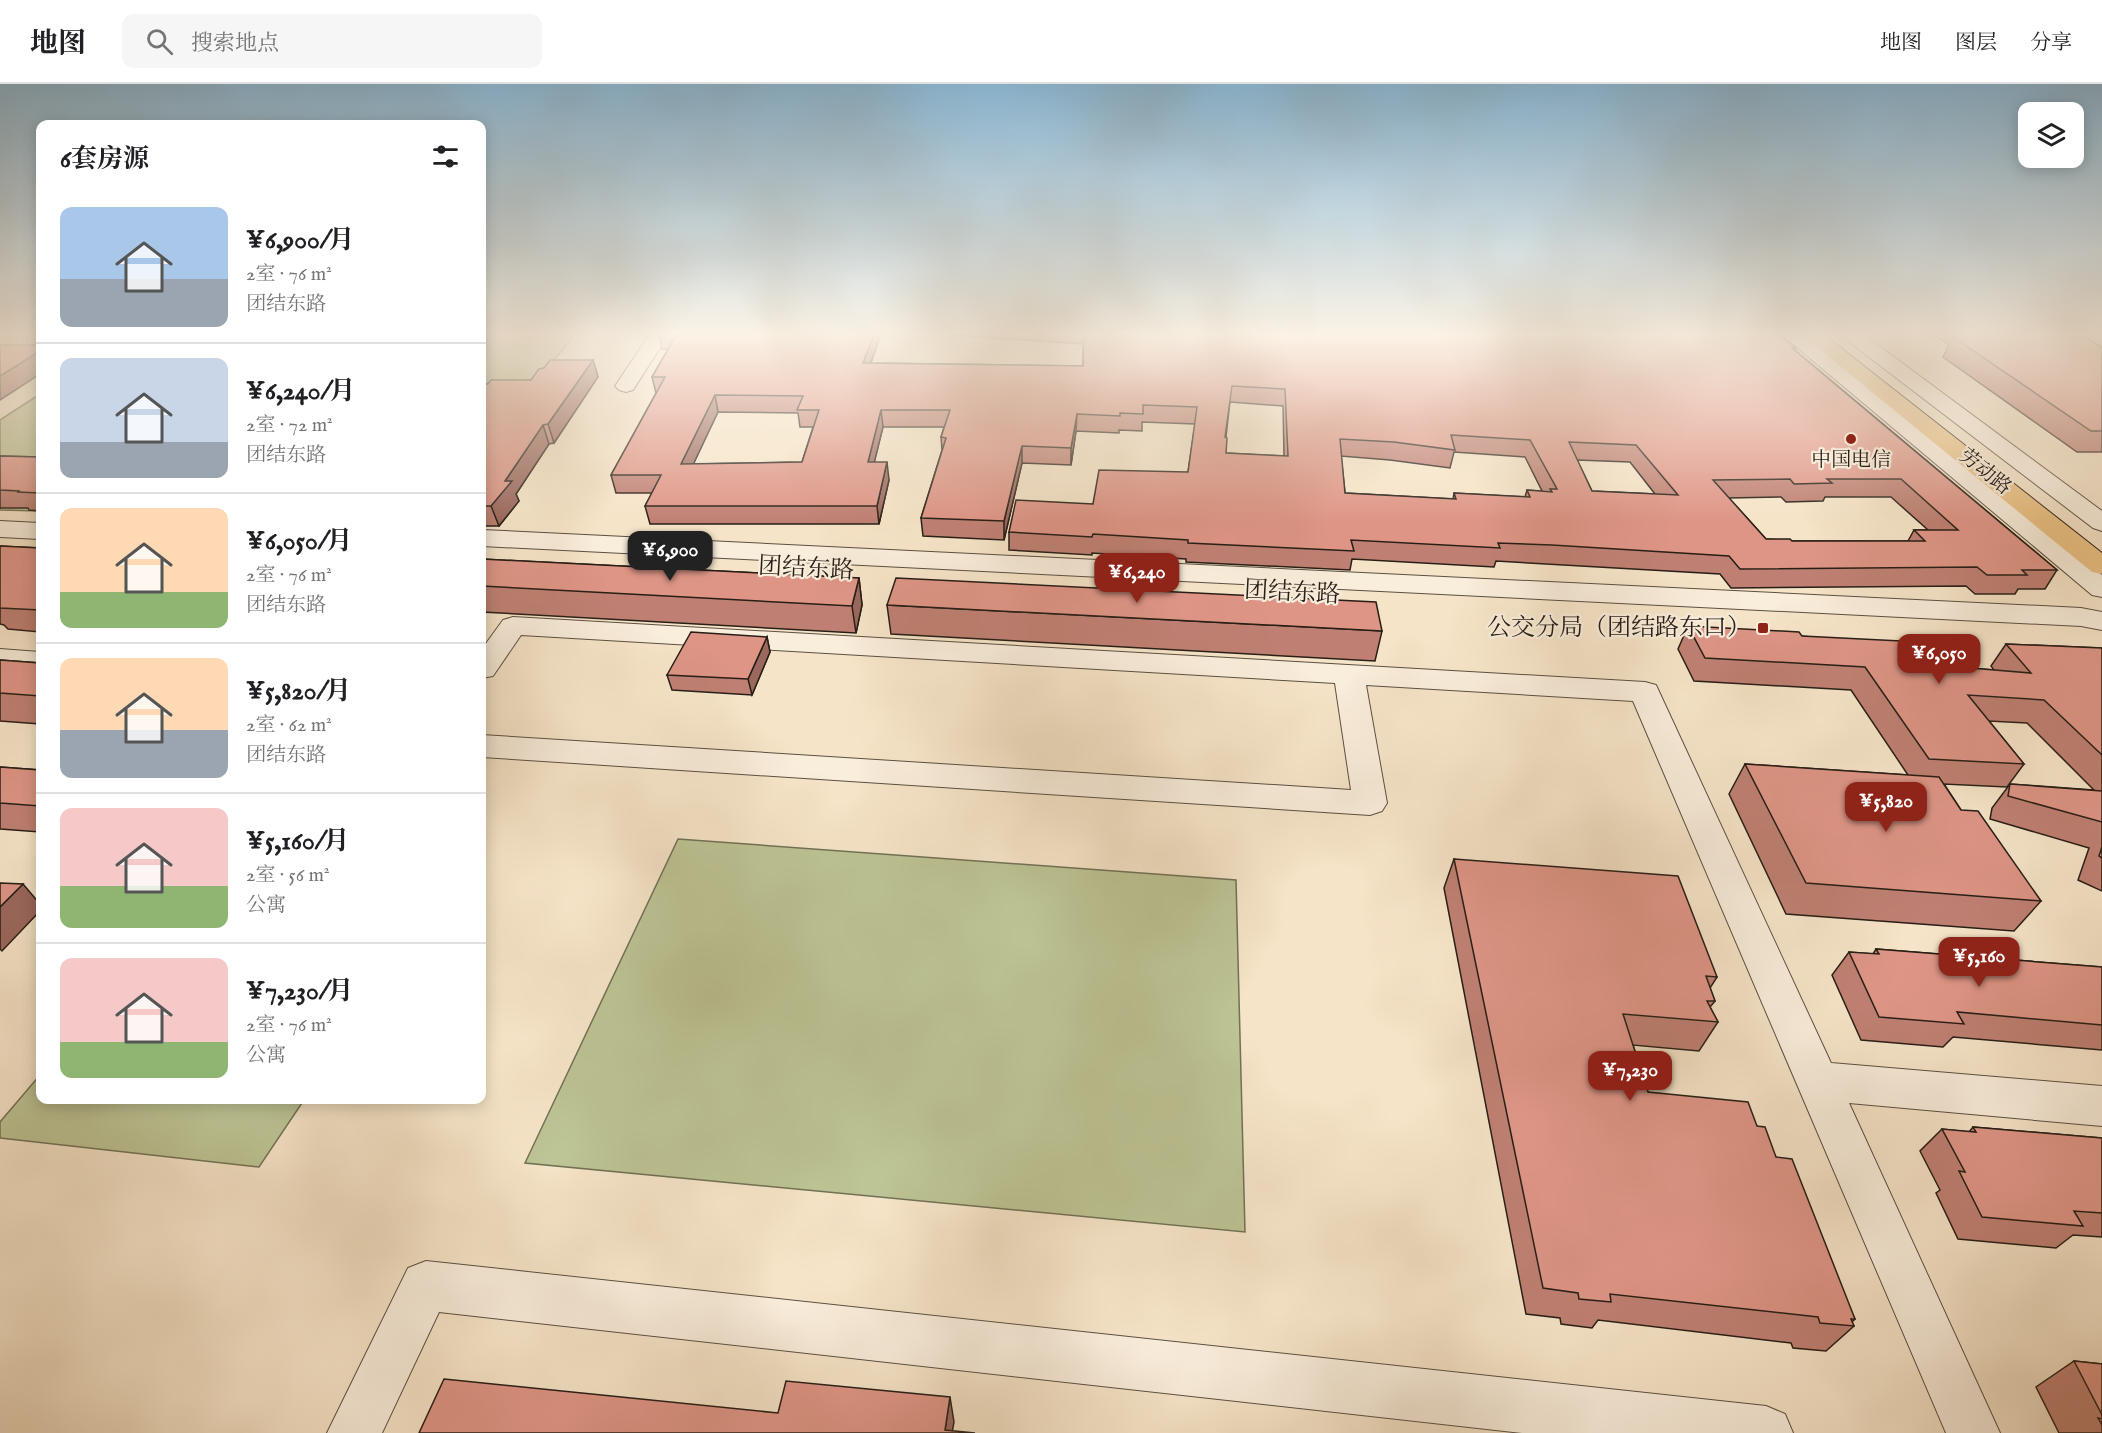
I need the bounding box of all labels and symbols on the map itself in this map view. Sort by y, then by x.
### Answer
marker: 中国电信 [1844,432,1858,446]
street label: 劳动路 [1954,443,2016,501]
place label: 中国电信 [1811,448,1891,473]
pin: ¥6,900 [621,531,719,582]
street label: 团结东路 [757,551,855,587]
pin: ¥6,240 [1088,553,1186,604]
street label: 团结东路 [1243,575,1341,611]
place label: 公交分局（团结路东口） [1487,613,1751,644]
marker: 公交分局（团结路东口） [1756,621,1770,635]
pin: ¥6,050 [1890,634,1988,685]
pin: ¥5,820 [1837,782,1935,833]
pin: ¥5,160 [1930,937,2028,988]
pin: ¥7,230 [1581,1051,1679,1102]

